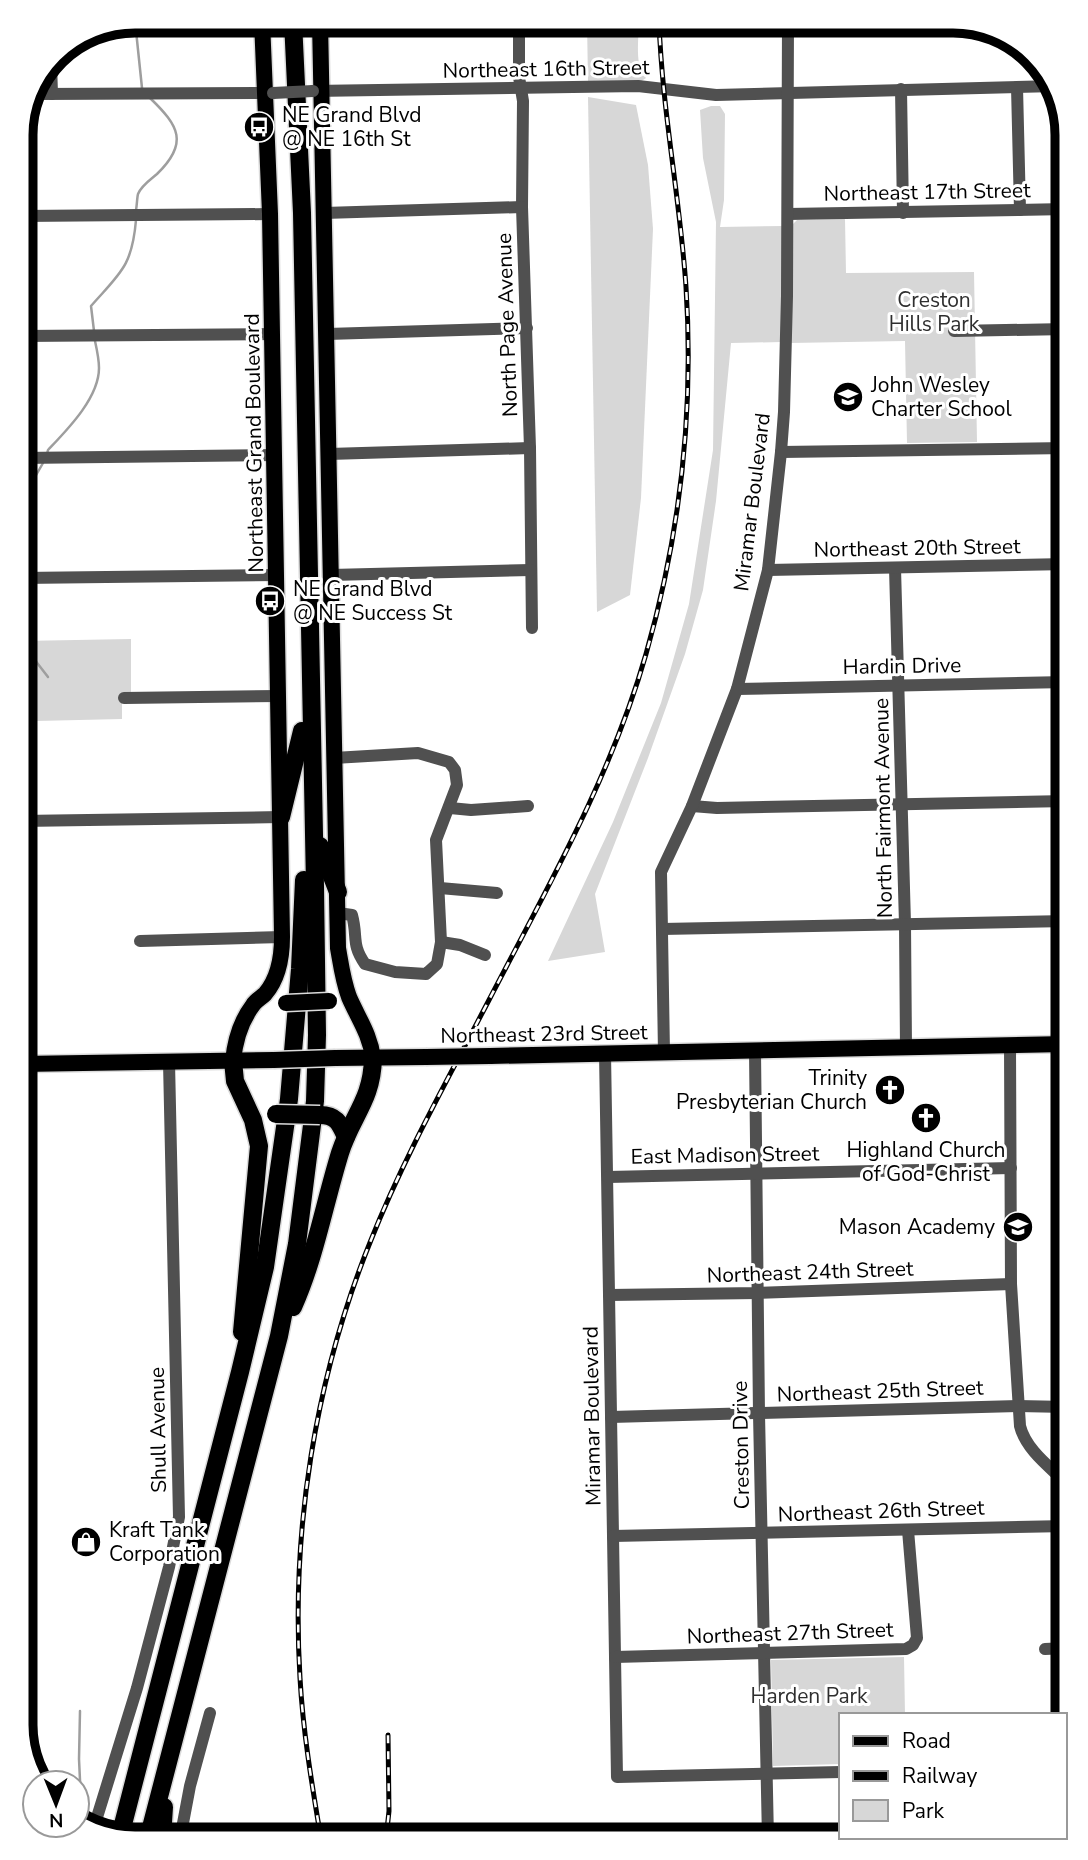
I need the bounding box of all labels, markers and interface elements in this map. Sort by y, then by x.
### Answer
street label: Northeast 16th Street [442,53,650,85]
place label: NE Grand Blvd @ NE 16th St [282,101,422,153]
bus stop icon: NE Grand Blvd @ NE 16th St [242,110,276,144]
street label: Northeast 17th Street [823,176,1031,208]
street label: North Page Avenue [490,232,524,418]
park label: Creston Hills Park [889,286,980,338]
street label: Northeast Grand Boulevard [238,313,270,573]
place label: John Wesley Charter School [870,371,1013,423]
school or university icon: John Wesley Charter School [831,380,865,414]
street label: Miramar Boulevard [727,411,777,593]
street label: Northeast 20th Street [813,532,1021,564]
place label: NE Grand Blvd @ NE Success St [293,575,453,627]
bus stop icon: NE Grand Blvd @ NE Success St [253,584,287,618]
street label: Hardin Drive [842,651,962,681]
street label: North Fairmont Avenue [867,698,899,918]
street label: Northeast 23rd Street [440,1018,648,1050]
place label: Trinity Presbyterian Church [676,1064,867,1116]
church icon: Trinity Presbyterian Church [873,1073,907,1107]
church icon: Highland Church of God-Christ [909,1101,943,1135]
place label: Highland Church of God-Christ [847,1136,1005,1188]
street label: East Madison Street [630,1139,820,1171]
school or university icon: Mason Academy [1001,1210,1035,1244]
place label: Mason Academy [839,1213,995,1241]
street label: Northeast 24th Street [706,1254,914,1290]
street label: Miramar Boulevard [576,1326,608,1506]
street label: Shull Avenue [143,1367,173,1493]
street label: Northeast 25th Street [776,1373,984,1409]
street label: Creston Drive [726,1380,756,1510]
street label: Northeast 26th Street [777,1493,985,1529]
place label: Kraft Tank Corporation [109,1516,220,1568]
shop icon: Kraft Tank Corporation [69,1525,103,1559]
street label: Northeast 27th Street [686,1615,894,1651]
park label: Harden Park [750,1682,868,1710]
legend [839,1713,1067,1839]
text: Road [902,1727,951,1755]
text: Railway [902,1762,977,1790]
north arrow [21,1769,91,1839]
text: Park [902,1797,944,1825]
text: N [49,1807,64,1833]

